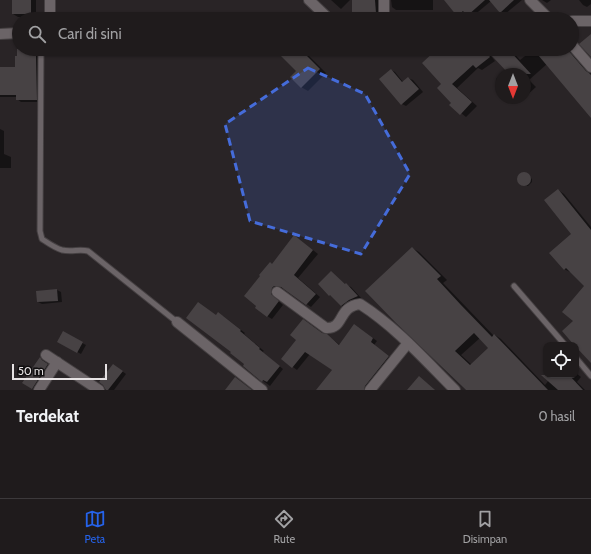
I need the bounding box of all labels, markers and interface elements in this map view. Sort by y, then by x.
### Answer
search box [12,12,579,56]
icon: search [26,23,48,45]
text: Cari di sini [58,25,122,43]
north arrow [495,68,531,104]
map controls [543,342,579,378]
button: locate [543,342,579,378]
scale bar [12,362,107,381]
text: 50 m [18,364,44,378]
text: Terdekat [16,406,79,426]
text: 0 hasil [539,408,575,424]
tab: Peta [84,508,106,546]
tab: Rute [273,508,295,546]
tab: Disimpan [463,508,507,546]

